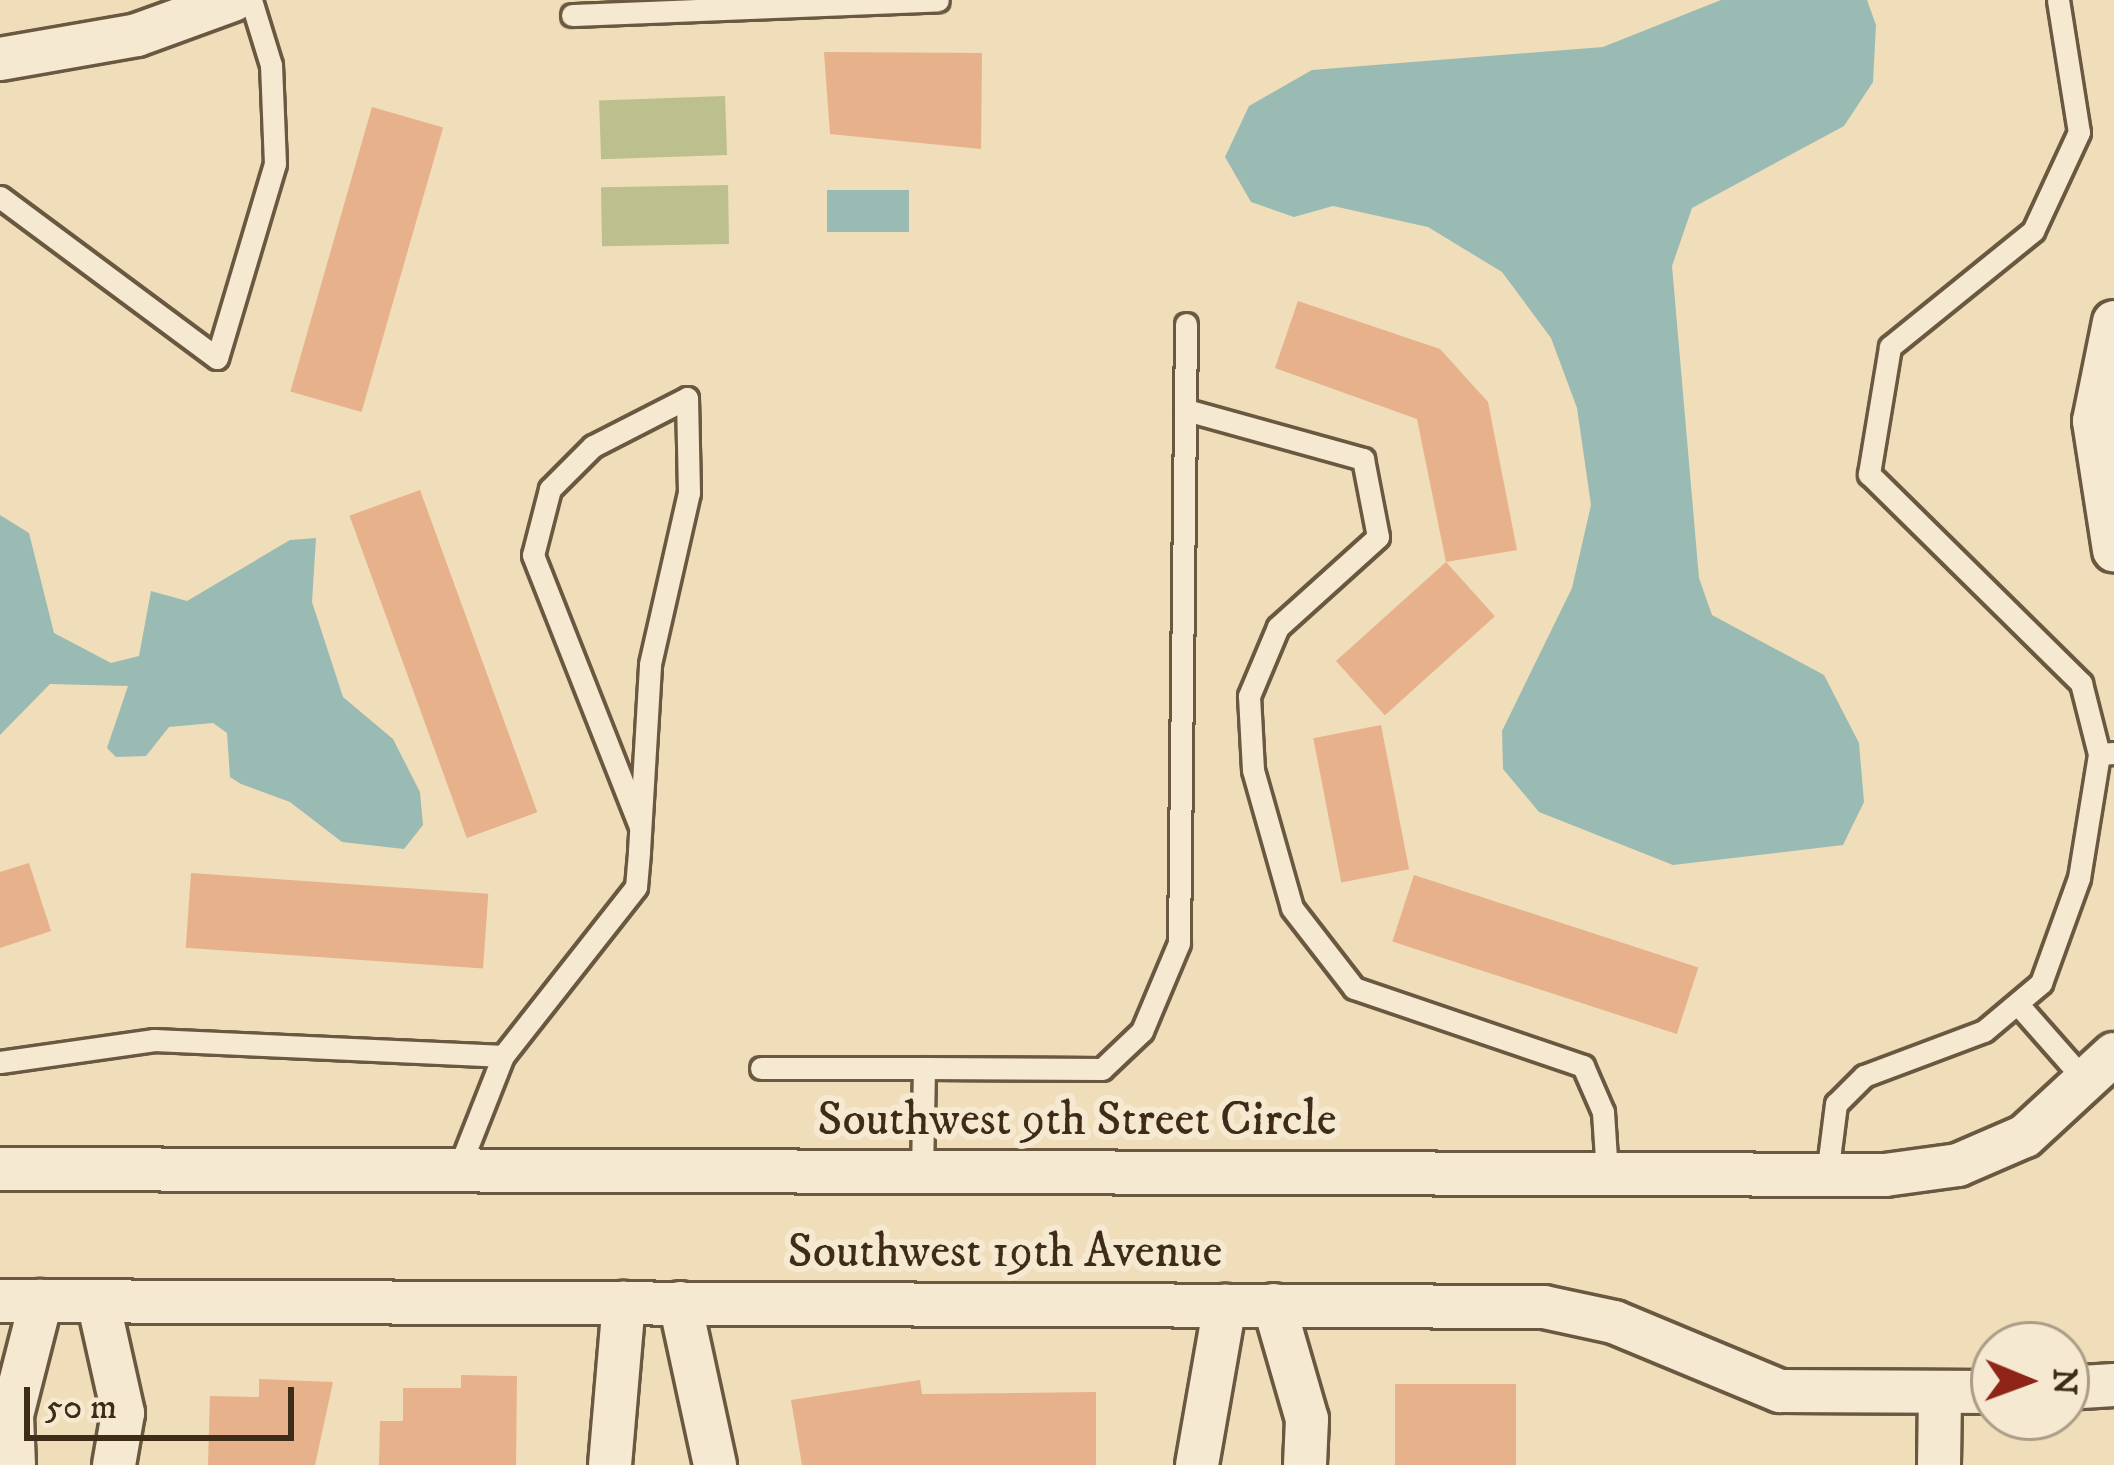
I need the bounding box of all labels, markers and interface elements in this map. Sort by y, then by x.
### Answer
street label: Southwest 9th Street Circle [817,1092,1337,1150]
street label: Southwest 19th Avenue [788,1224,1222,1282]
north arrow [1970,1321,2090,1441]
scale bar [30,1363,300,1437]
text: N [2043,1368,2084,1395]
text: 50 m [45,1385,117,1430]

